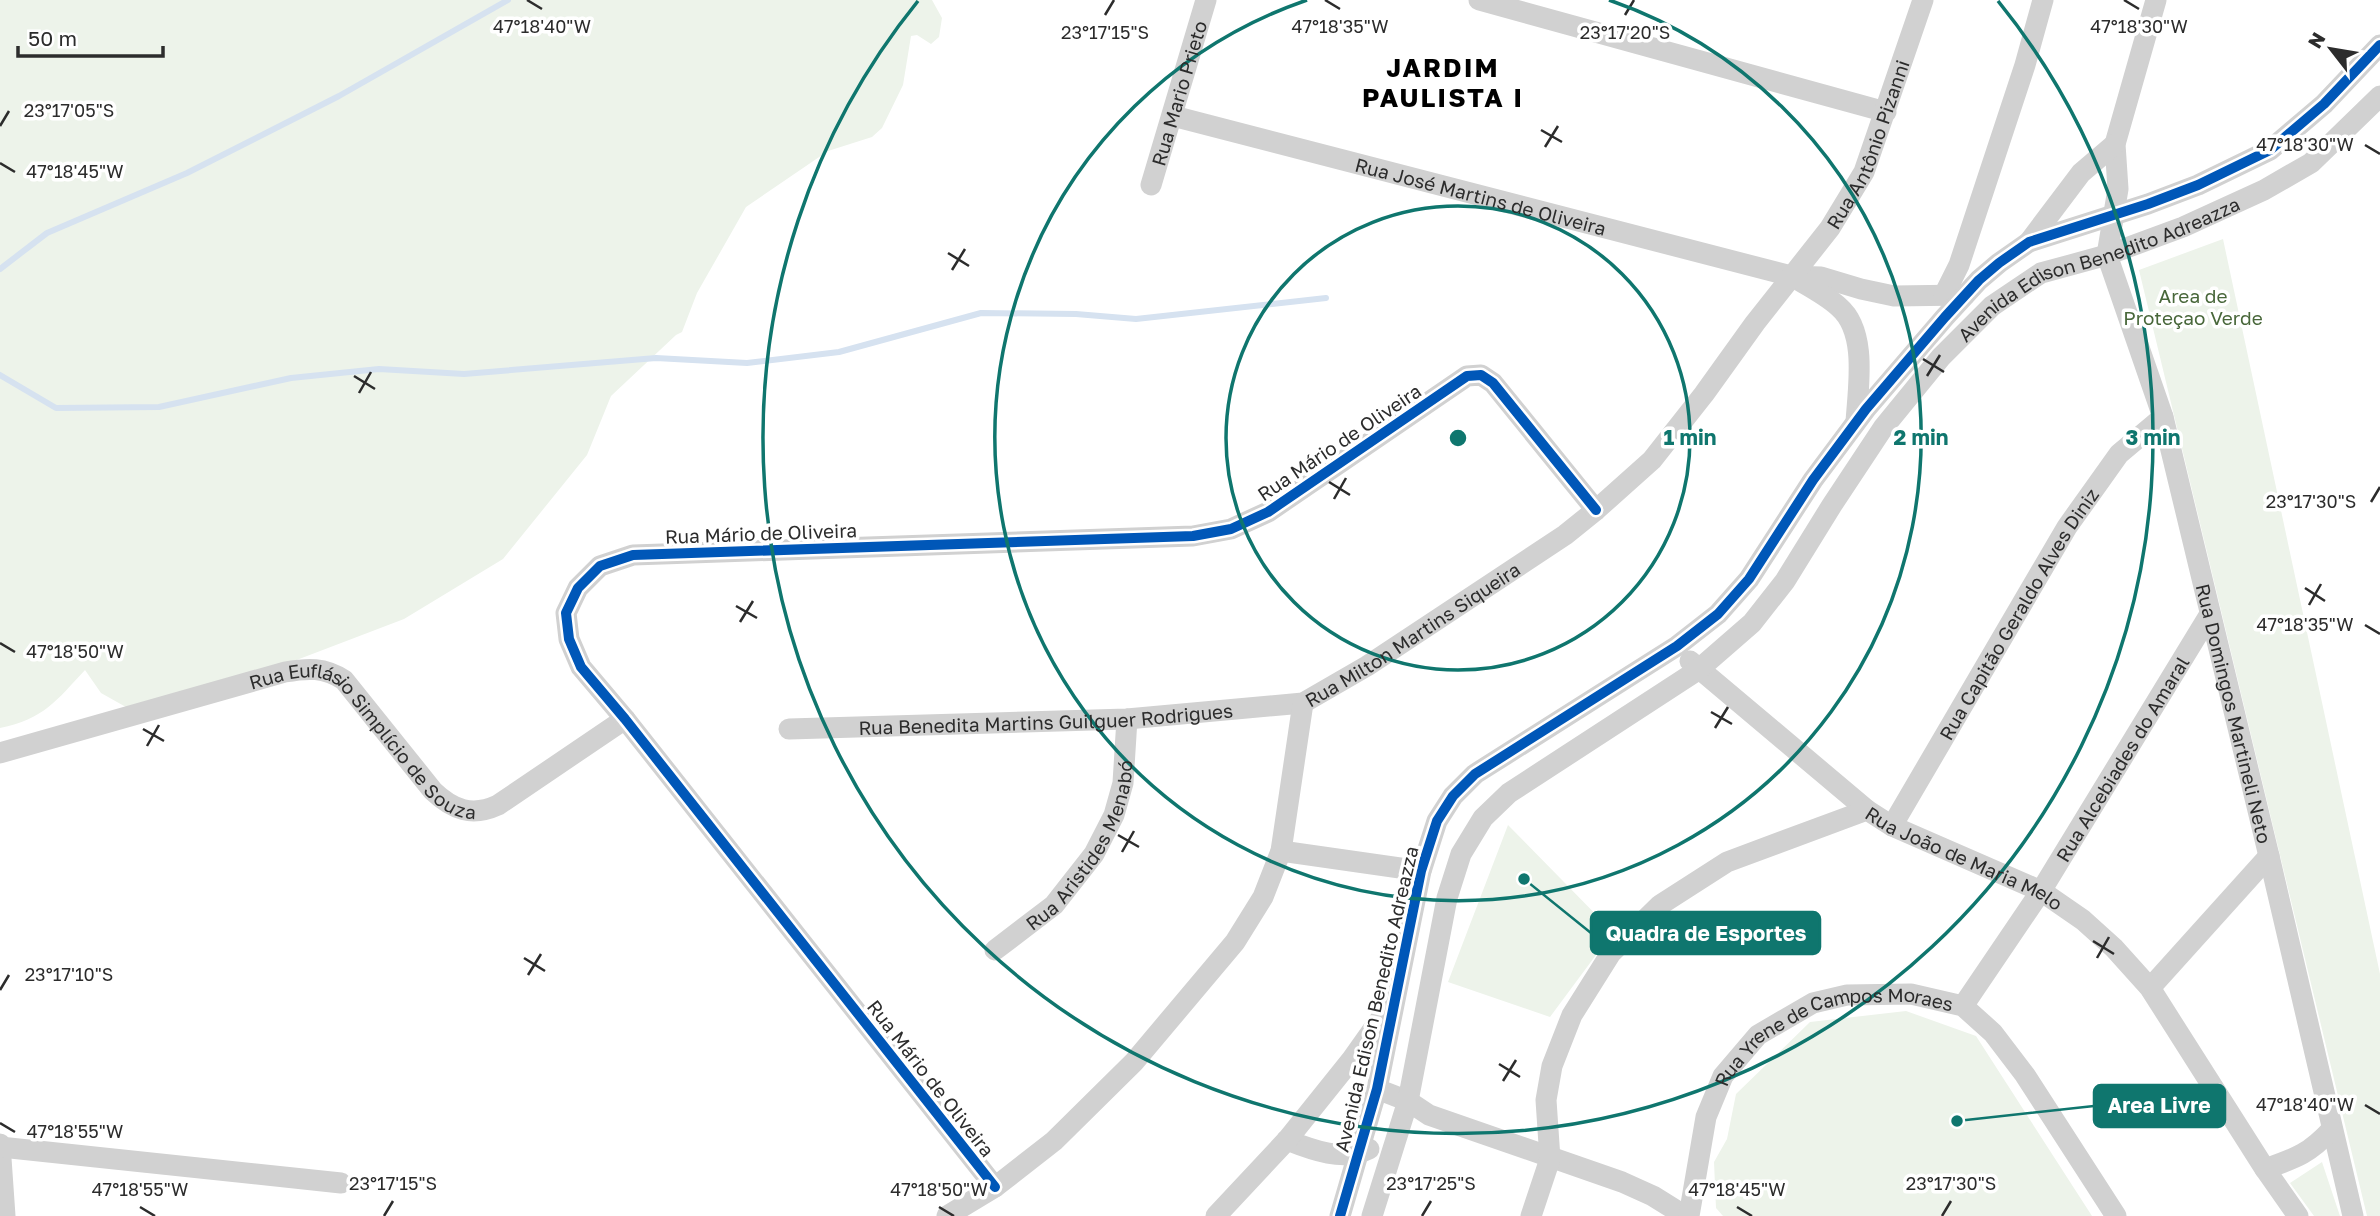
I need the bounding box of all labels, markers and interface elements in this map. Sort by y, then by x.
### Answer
scale bar [18,14,163,58]
north arrow [2296,14,2366,84]
text: 47°18'40"W [493,15,591,37]
text: 47°18'35"W [1292,15,1388,37]
text: 47°18'30"W [2090,15,2188,37]
street label: Rua Mario Prieto [1146,18,1211,168]
text: 23°17'15"S [1061,21,1149,43]
text: 23°17'20"S [1580,21,1670,43]
text: 50 m [28,25,77,51]
text: N [2302,28,2330,52]
district label: JARDIM PAULISTA I [1362,52,1524,113]
street label: Rua Antônio Pizanni [1821,57,1913,233]
text: 23°17'05"S [24,99,114,121]
text: 47°18'30"W [2256,133,2354,155]
street label: Rua José Martins de Oliveira [1353,152,1609,239]
text: 47°18'45"W [26,160,124,182]
street label: Avenida Edison Benedito Adreazza [1952,191,2243,346]
park label: Area de Proteçao Verde [2123,284,2263,329]
street label: Rua Mário de Oliveira [1253,379,1425,505]
text: 1 min [1664,424,1716,450]
text: 2 min [1894,424,1948,450]
text: 3 min [2126,424,2180,450]
centre of rings [1446,426,1470,450]
street label: Rua Capitão Geraldo Alves Diniz [1934,483,2103,744]
text: 23°17'30"S [2266,490,2356,512]
street label: Rua Mário de Oliveira [665,518,857,548]
street label: Rua Milton Martins Siqueira [1300,557,1524,711]
street label: Rua Domingos Martineli Neto [2192,581,2277,846]
text: 47°18'35"W [2257,613,2353,635]
text: 47°18'50"W [26,640,124,662]
street label: Rua Alcebiades do Amaral [2050,652,2193,866]
street label: Rua Euflásio Simplício de Souza [246,658,477,823]
street label: Rua Benedita Martins Guilguer Rodrigues [858,698,1234,738]
street label: Rua Aristides Menabó [1021,759,1136,934]
street label: Rua João de Maria Melo [1861,801,2068,914]
street label: Avenida Edison Benedito Adreazza [1330,844,1422,1154]
callout: Quadra de Esportes [1591,912,1820,954]
text: Quadra de Esportes [1605,920,1807,946]
text: 23°17'10"S [25,963,113,985]
street label: Rua Yrene de Campos Moraes [1709,982,1956,1089]
street label: Rua Mário de Oliveira [863,995,999,1161]
callout: Area Livre [2094,1085,2225,1127]
text: Area Livre [2107,1092,2211,1118]
text: 47°18'40"W [2256,1093,2354,1115]
text: 47°18'55"W [27,1120,123,1142]
text: 23°17'15"S [349,1172,437,1194]
text: 23°17'25"S [1386,1172,1476,1194]
text: 23°17'30"S [1906,1172,1996,1194]
text: 47°18'55"W [92,1178,188,1200]
text: 47°18'50"W [890,1178,988,1200]
text: 47°18'45"W [1688,1178,1786,1200]

